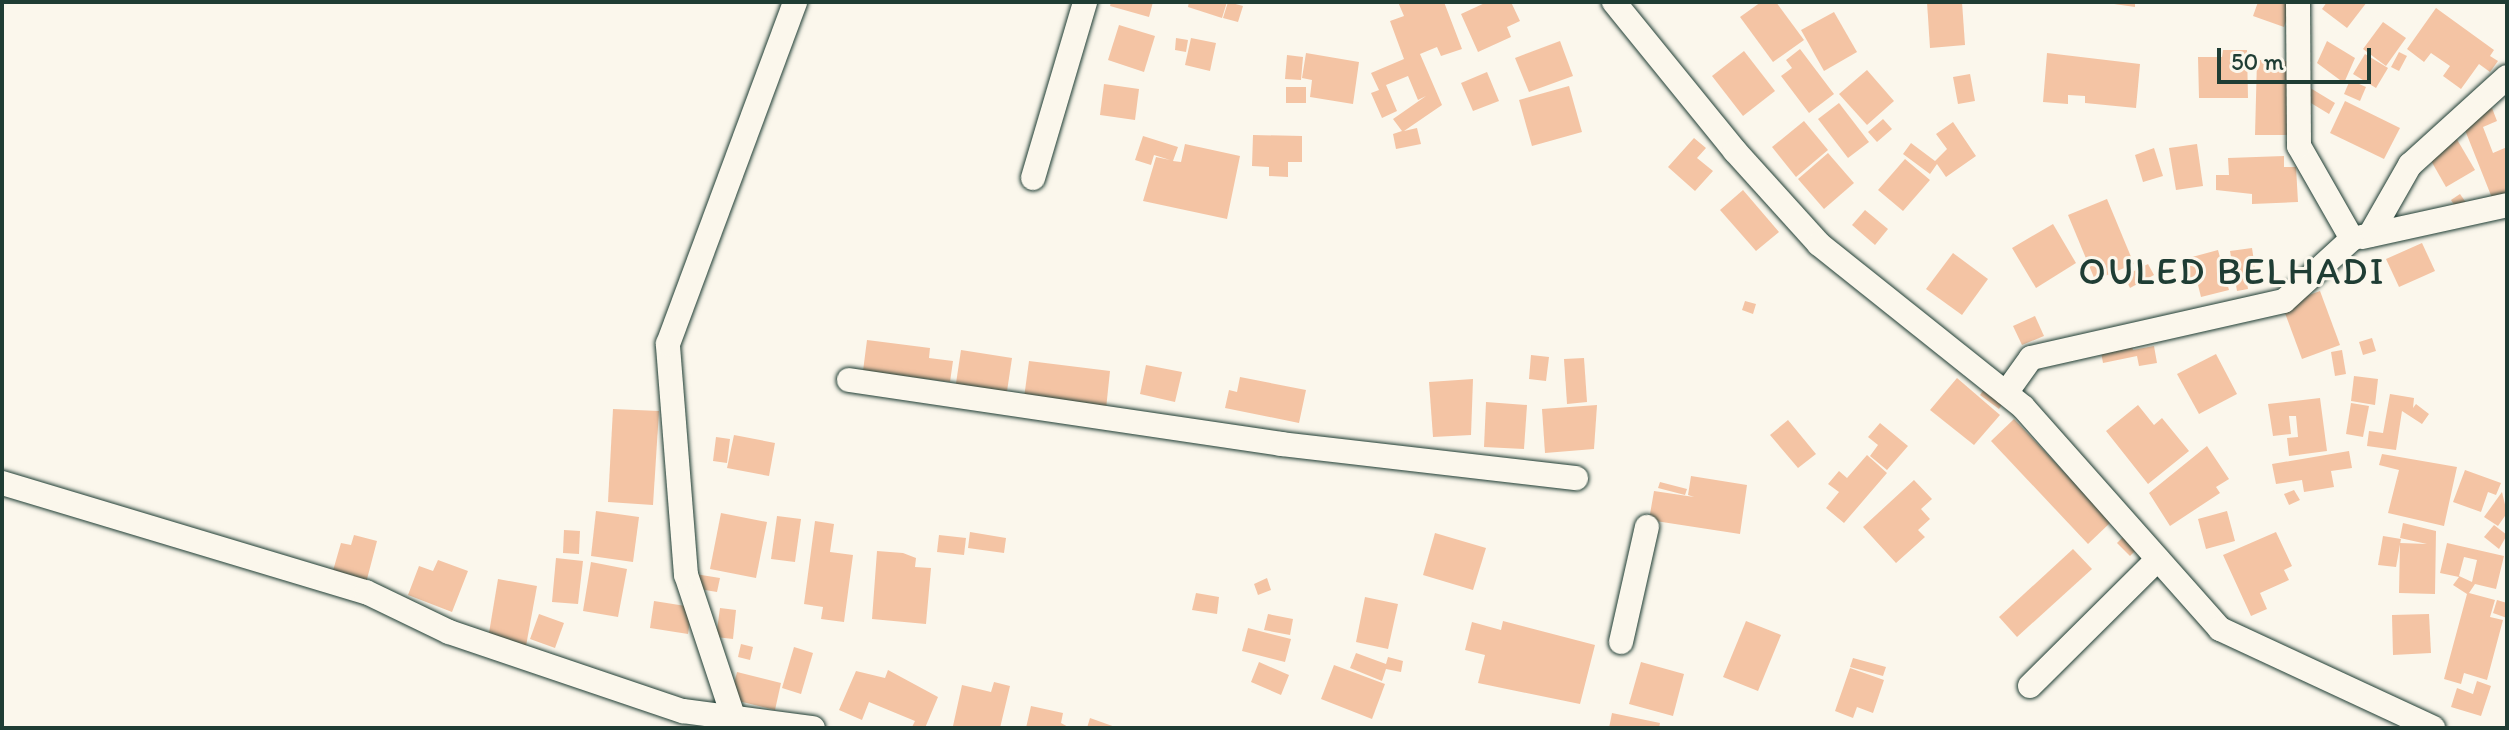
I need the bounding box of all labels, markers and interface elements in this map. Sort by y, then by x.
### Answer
scale bar [2221,32,2375,82]
text: 50 m [2231,47,2284,76]
district label: OULED BELHADI [2079,249,2385,295]

